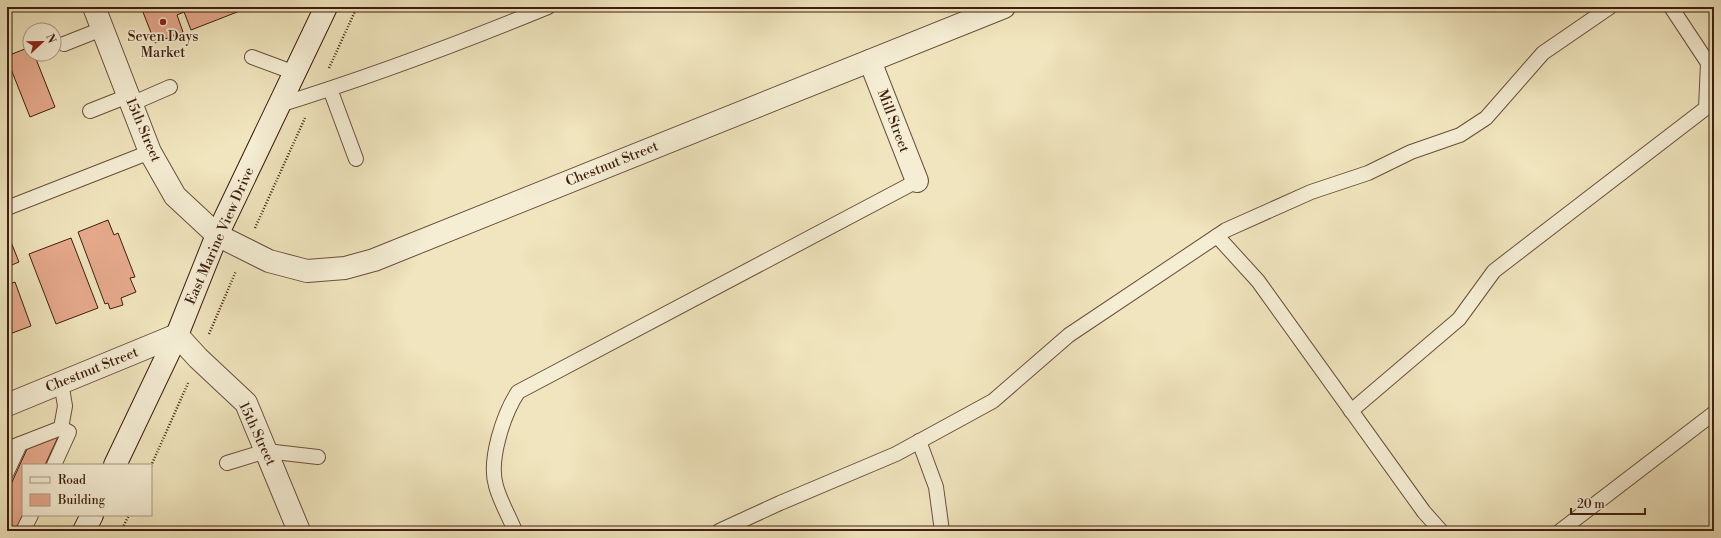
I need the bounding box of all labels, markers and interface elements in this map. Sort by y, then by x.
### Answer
marker: Seven Days Market [158,17,168,27]
north arrow [22,22,62,62]
place label: Seven Days Market [128,28,198,62]
text: N [42,32,59,46]
street label: Mill Street [873,87,913,155]
street label: 15th Street [121,95,165,165]
street label: Chestnut Street [563,137,661,191]
street label: East Marine View Drive [182,164,258,308]
street label: Chestnut Street [43,343,141,397]
street label: 15th Street [234,399,280,469]
legend [22,464,152,516]
text: Road [58,473,86,488]
scale bar [1571,490,1645,516]
text: Building [57,493,106,508]
text: 20 m [1577,497,1605,512]

